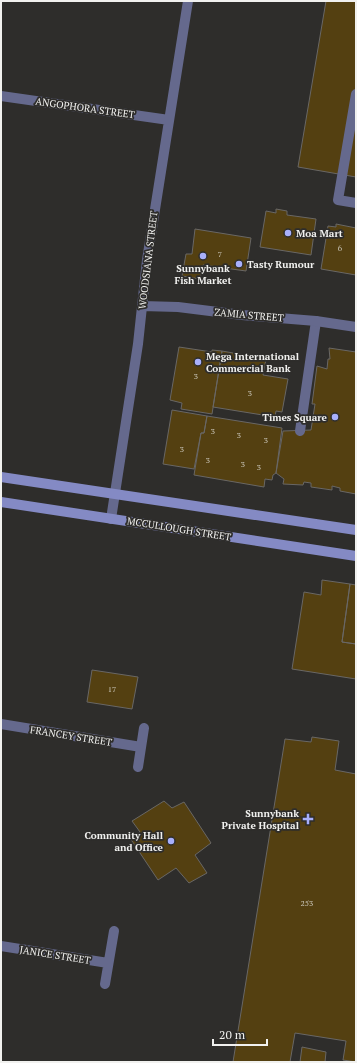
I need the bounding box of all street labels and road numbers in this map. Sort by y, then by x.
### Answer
street label: ANGOPHORA STREET [34,95,136,121]
street label: WOODSIANA STREET [136,210,160,310]
street label: ZAMIA STREET [214,305,284,325]
street label: MCCULLOUGH STREET [126,514,232,544]
street label: FRANCEY STREET [29,723,113,749]
street label: JANICE STREET [19,943,91,967]

